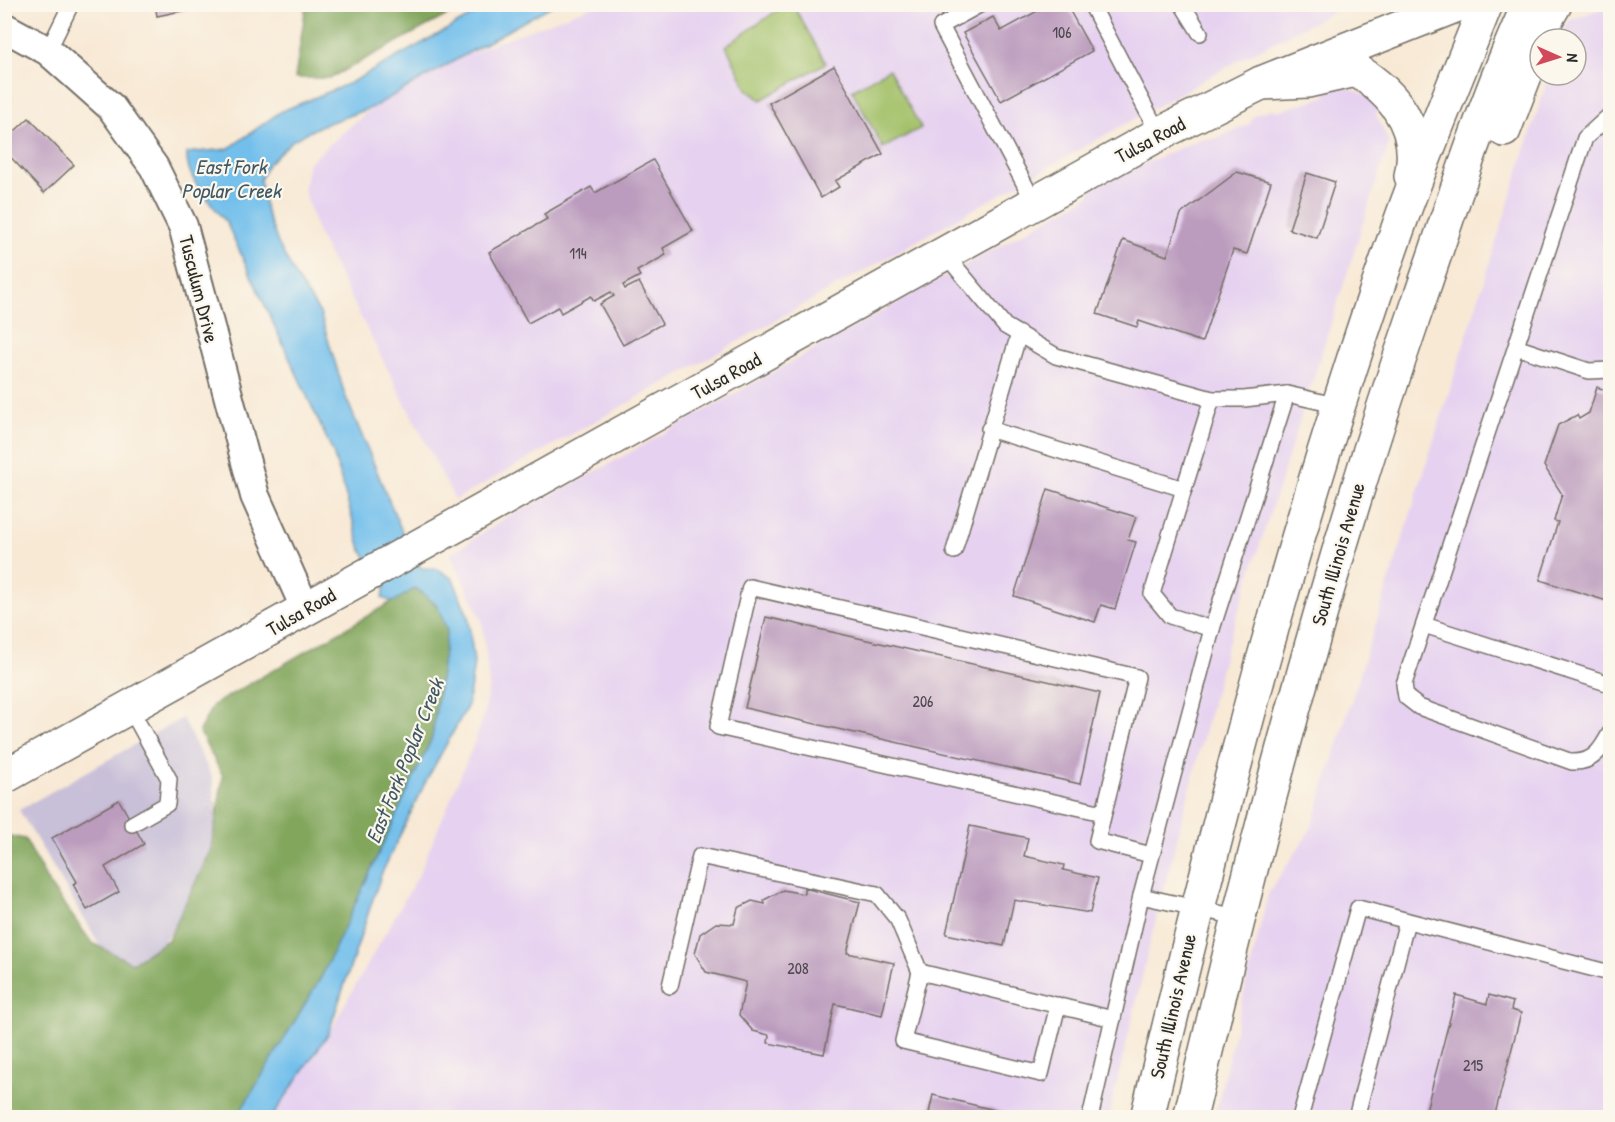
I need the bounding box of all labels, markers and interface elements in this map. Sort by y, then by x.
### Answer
house number: 106 [1052,21,1072,43]
north arrow [1528,27,1588,87]
text: N [1562,53,1584,63]
street label: Tulsa Road [1110,110,1190,169]
water label: East Fork Poplar Creek [181,152,283,205]
street label: Tusculum Drive [173,232,226,346]
house number: 114 [569,242,587,264]
street label: Tulsa Road [686,345,766,406]
street label: South Illinois Avenue [1304,479,1371,628]
street label: Tulsa Road [261,581,340,642]
water label: East Fork Poplar Creek [358,672,452,847]
house number: 206 [912,690,934,712]
street label: South Illinois Avenue [1143,931,1202,1081]
house number: 208 [787,957,809,979]
house number: 215 [1463,1054,1483,1076]

